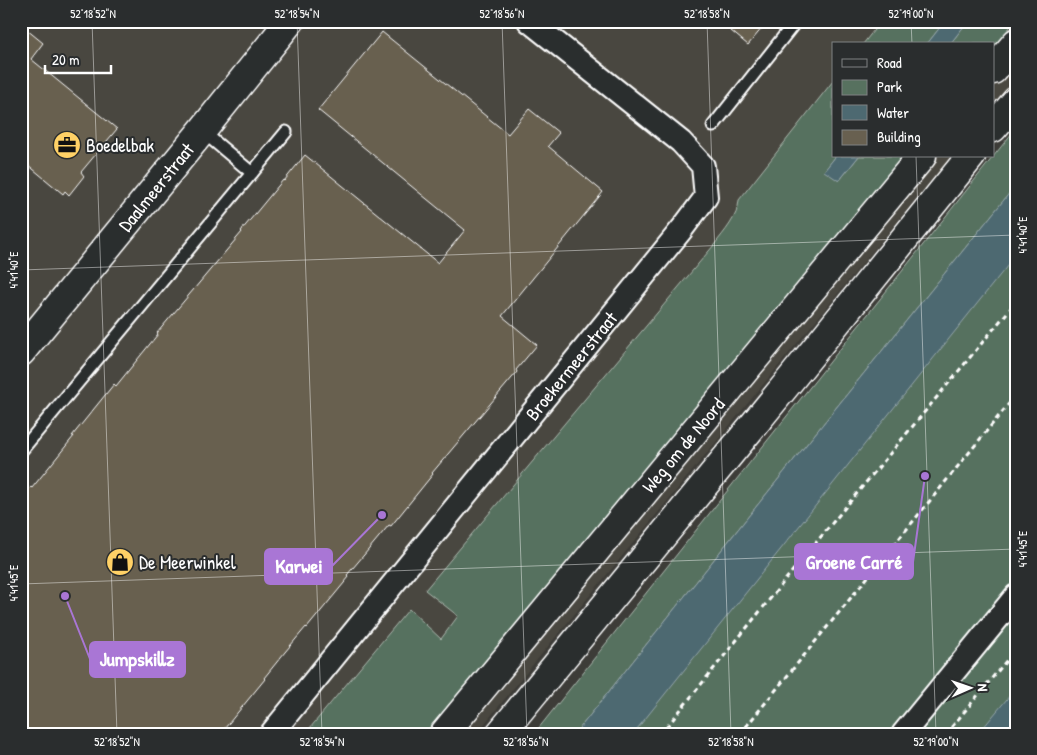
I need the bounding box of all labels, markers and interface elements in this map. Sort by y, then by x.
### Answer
text: 52°18'52"N [70,5,116,22]
text: 52°18'54"N [275,5,319,22]
text: 52°18'56"N [480,5,524,22]
text: 52°18'58"N [684,5,730,22]
text: 52°19'00"N [889,5,933,22]
scale bar [45,42,111,74]
legend [832,42,994,158]
text: 20 m [52,49,79,70]
text: Road [877,52,902,73]
text: Park [877,76,902,97]
text: Water [877,102,909,123]
text: Building [877,126,921,147]
office icon: Boedelbak [52,130,82,160]
place label: Boedelbak [86,132,154,158]
street label: Daalmeerstraat [112,137,200,237]
text: 4°41'40"E [1014,216,1031,253]
text: 4°41'40"E [5,251,22,288]
street label: Broekermeerstraat [519,306,623,426]
street label: Weg om de Noord [636,392,731,498]
text: 4°41'45"E [1014,530,1031,567]
callout: Groene Carré [795,544,913,579]
shop icon: De Meerwinkel [105,547,135,577]
text: Groene Carré [805,548,903,575]
place label: De Meerwinkel [139,549,237,575]
callout: Karwei [265,549,332,584]
text: Karwei [275,552,323,579]
text: 4°41'45"E [5,564,22,601]
callout: Jumpskillz [90,642,185,677]
text: Jumpskillz [99,645,175,673]
north arrow [944,662,994,712]
text: N [974,683,993,692]
text: 52°18'52"N [94,733,140,750]
text: 52°18'54"N [300,733,344,750]
text: 52°18'56"N [504,733,548,750]
text: 52°18'58"N [708,733,754,750]
text: 52°19'00"N [914,733,958,750]

